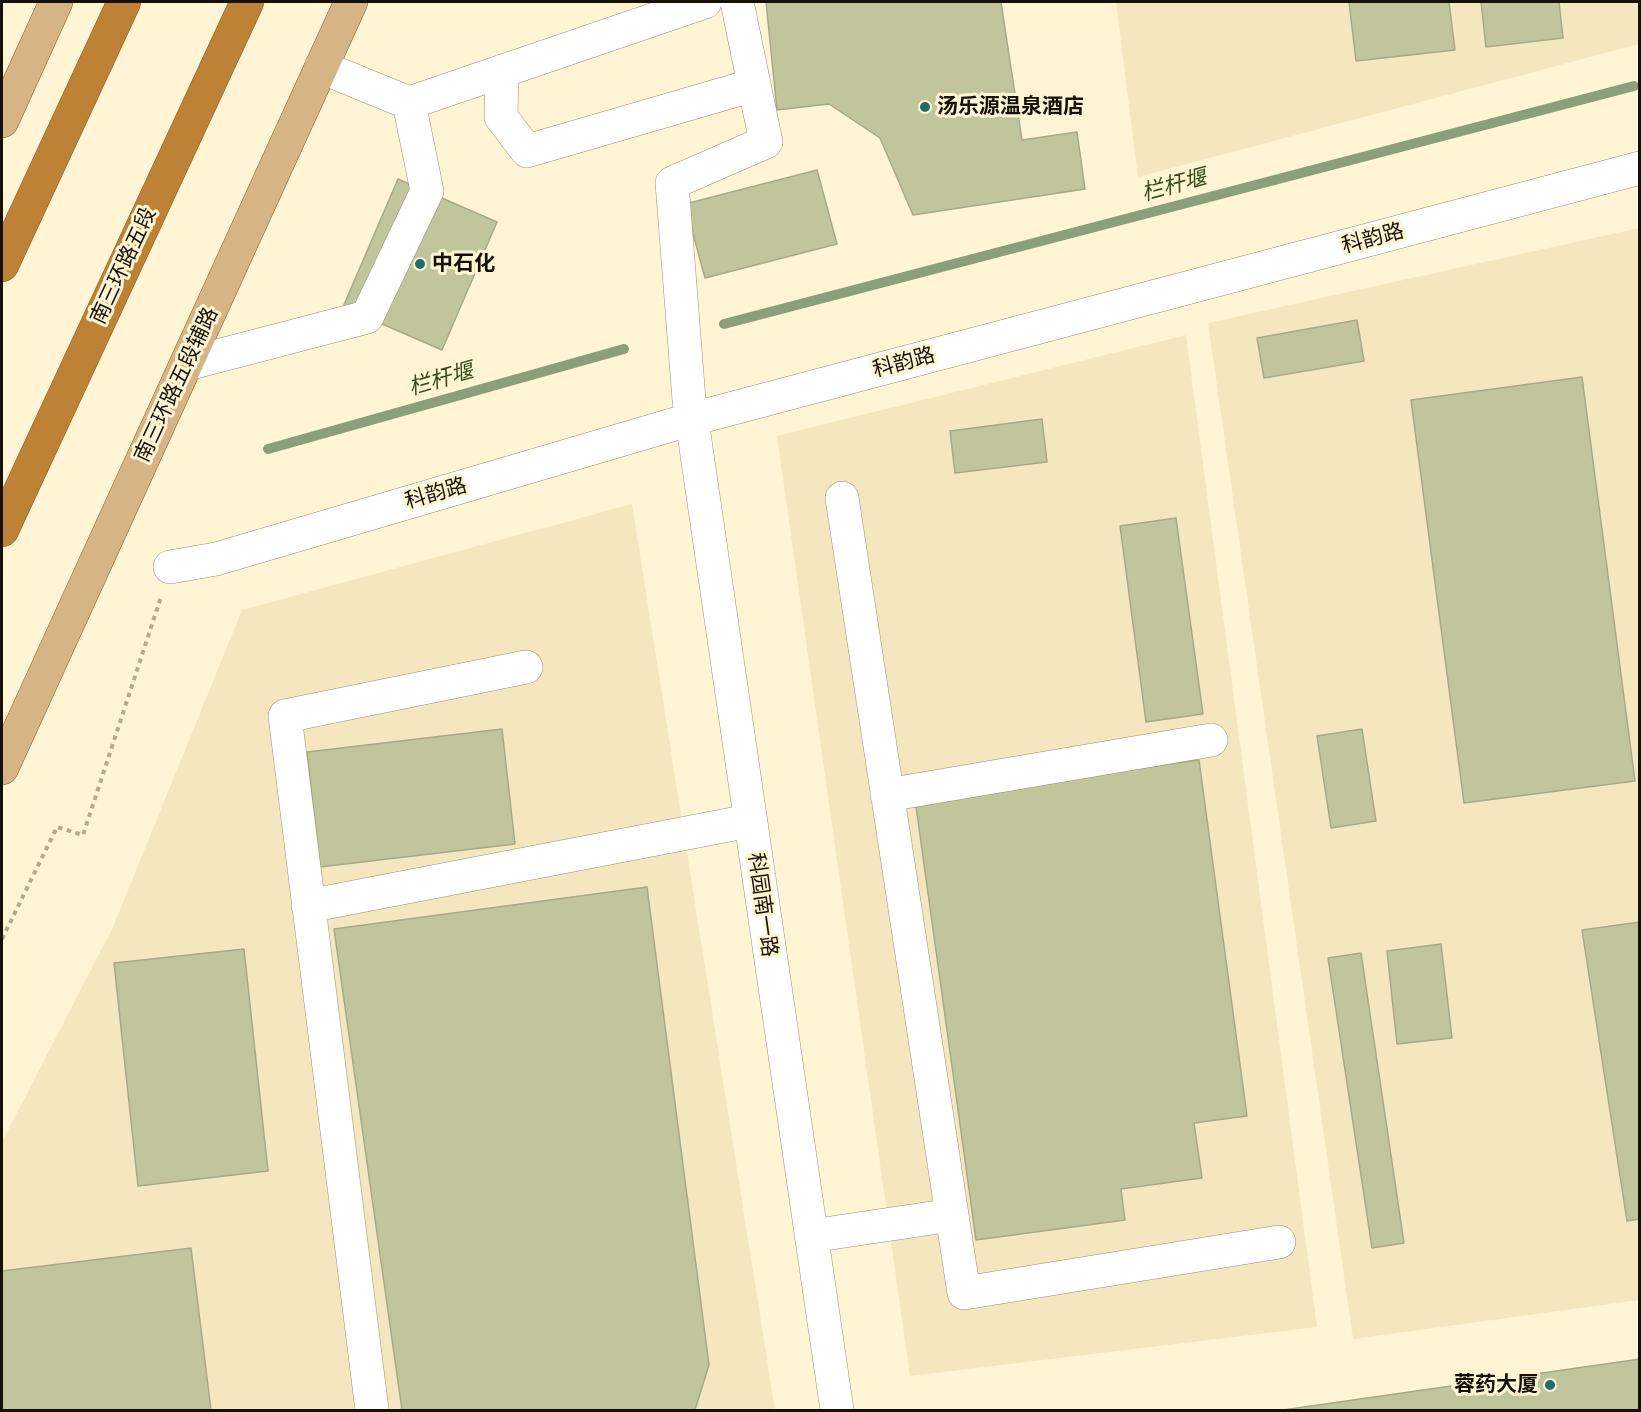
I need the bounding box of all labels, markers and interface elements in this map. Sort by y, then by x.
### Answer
place label: 汤乐源温泉酒店 [937,94,1084,120]
marker: 汤乐源温泉酒店 [918,100,932,114]
water label: 栏杆堰 [1139,165,1209,207]
street label: 南三环路五段 [86,204,162,328]
street label: 科韵路 [1339,219,1407,259]
place label: 中石化 [432,251,495,277]
marker: 中石化 [413,257,427,271]
street label: 南三环路五段辅路 [130,304,224,466]
street label: 科韵路 [870,343,938,383]
water label: 栏杆堰 [406,358,476,402]
street label: 科韵路 [402,473,470,515]
street label: 科园南一路 [742,851,782,959]
place label: 蓉药大厦 [1454,1372,1538,1398]
marker: 蓉药大厦 [1543,1378,1557,1392]

